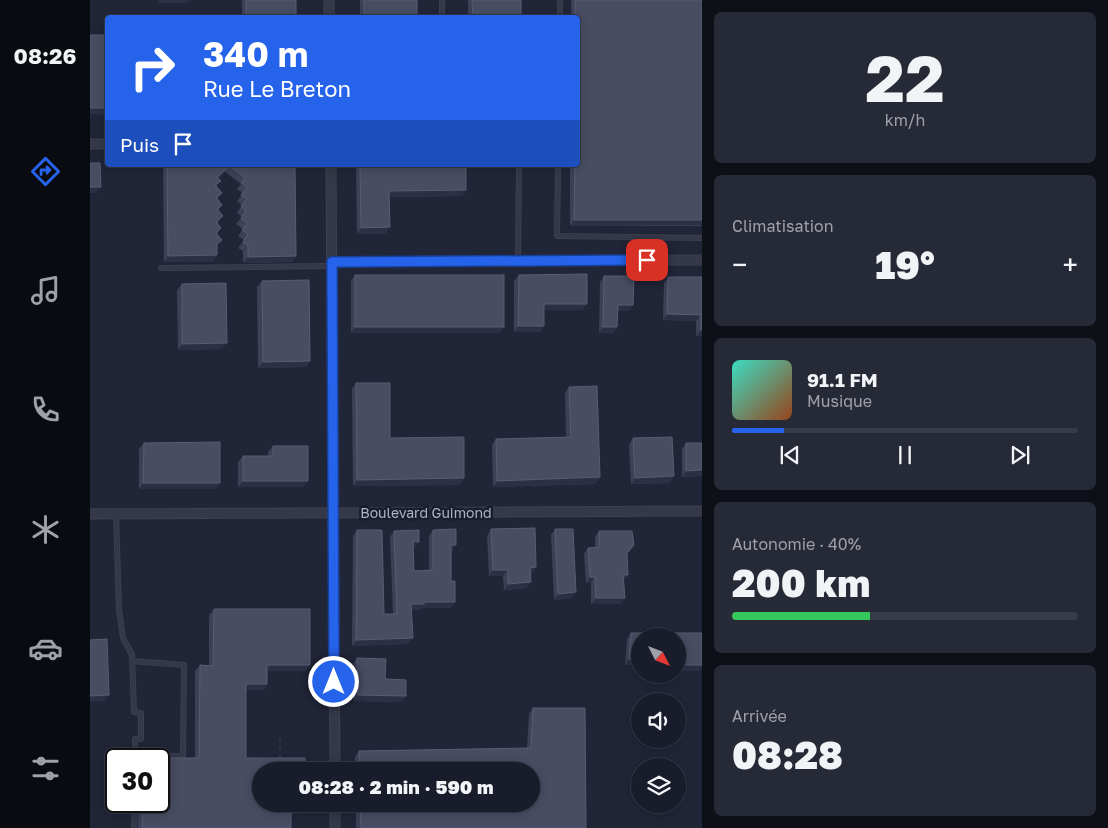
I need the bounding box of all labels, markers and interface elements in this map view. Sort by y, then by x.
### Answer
text: 340 m [203,33,308,75]
icon: right [120,35,185,100]
text: 22 [865,38,945,116]
text: 08:26 [14,42,76,69]
text: Rue Le Breton [203,75,351,102]
text: km/h [885,110,925,130]
icon: arrive [169,130,197,158]
text: Puis [120,133,159,156]
icon: directions [28,154,63,189]
text: Climatisation [732,216,834,236]
pin [626,239,668,281]
text: 19° [875,242,935,287]
icon: arrive [633,246,661,274]
text: − [732,248,747,281]
text: + [1063,248,1078,281]
icon: music [28,273,63,308]
text: 91.1 FM [807,368,878,391]
text: Musique [807,391,872,411]
icon: phone [28,392,63,427]
icon: previous [776,441,804,469]
icon: pause [891,441,919,469]
icon: next [1006,441,1034,469]
street label: Boulevard Guimond [360,504,492,521]
icon: climate [28,512,63,547]
text: Autonomie · 40% [732,534,861,554]
text: 200 km [732,560,870,605]
north arrow [631,628,686,682]
map controls [631,628,686,813]
icon: car [28,631,63,666]
position arrow [307,655,359,707]
button: sound [631,693,686,748]
text: Arrivée [732,706,787,726]
text: 08:28 [732,732,843,777]
speed limit sign: 30 [105,748,170,813]
icon: filters [28,751,63,786]
button: layers [631,758,686,813]
text: 08:28 · 2 min · 590 m [298,775,494,798]

